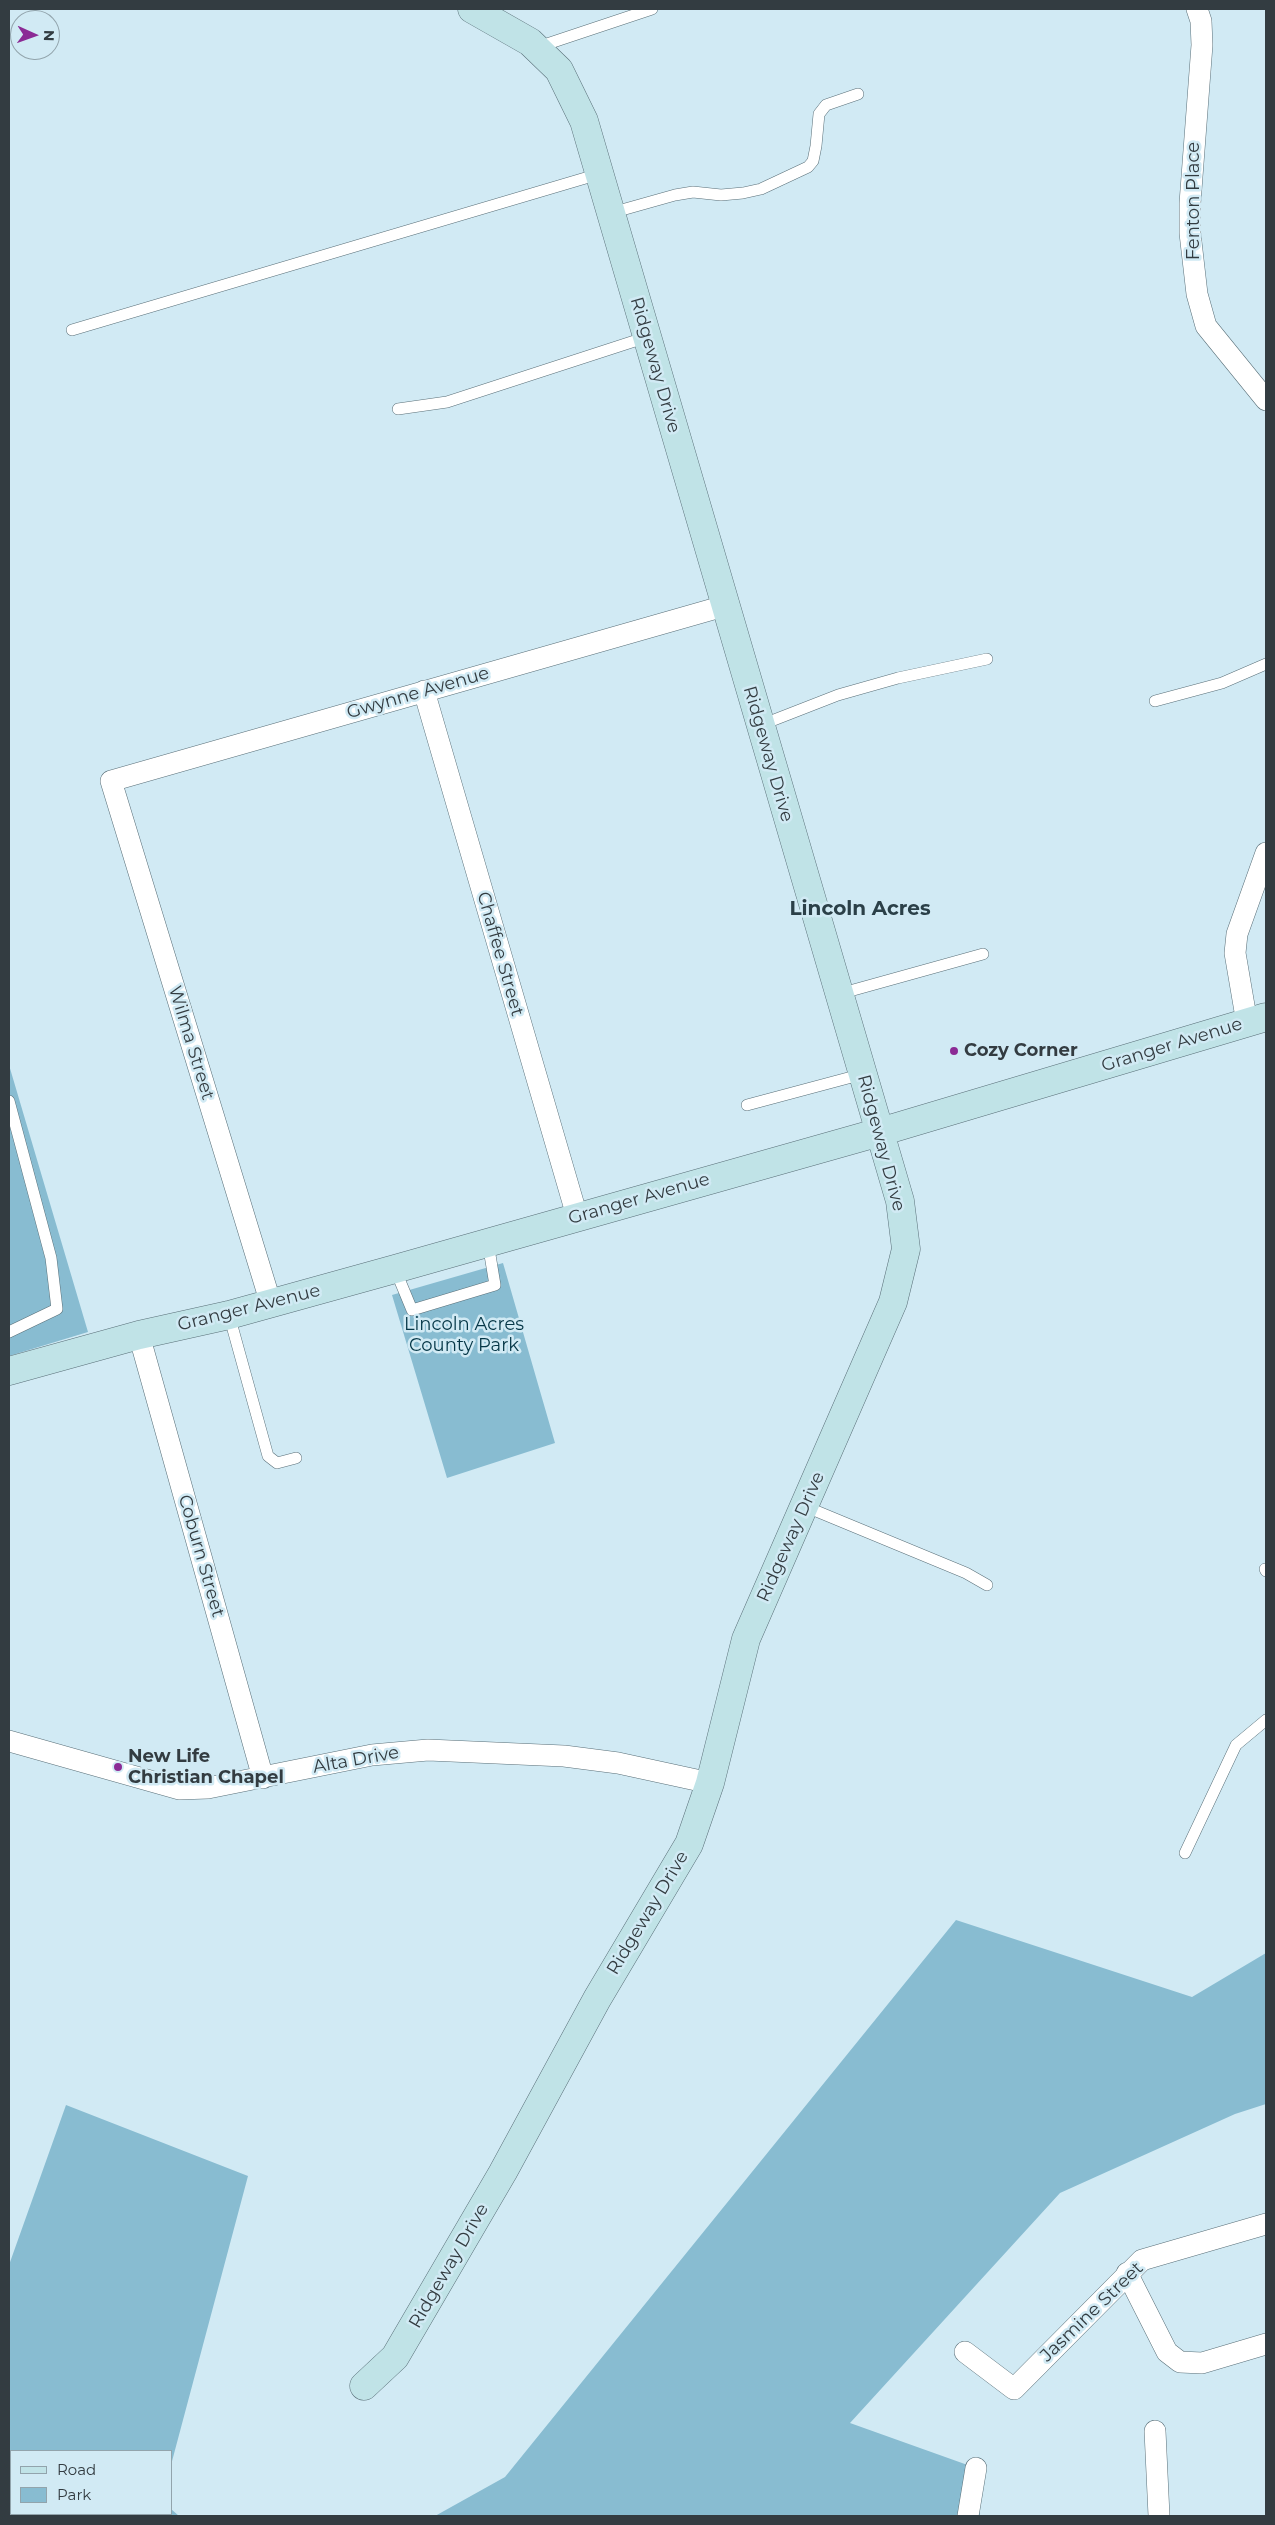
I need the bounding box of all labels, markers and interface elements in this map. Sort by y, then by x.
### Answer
north arrow [10,10,60,60]
text: N [40,30,58,41]
street label: Fenton Place [1183,142,1205,260]
street label: Ridgeway Drive [625,295,685,435]
street label: Gwynne Avenue [344,662,492,724]
street label: Ridgeway Drive [738,684,798,824]
street label: Chaffee Street [472,889,528,1019]
district label: Lincoln Acres [789,897,931,921]
street label: Wilma Street [163,983,219,1103]
street label: Granger Avenue [1099,1013,1245,1077]
place label: Cozy Corner [964,1040,1078,1062]
marker: Cozy Corner [948,1045,960,1057]
street label: Ridgeway Drive [852,1072,910,1214]
street label: Granger Avenue [566,1168,712,1230]
street label: Granger Avenue [175,1280,323,1336]
park label: Lincoln Acres County Park [404,1314,524,1356]
street label: Ridgeway Drive [753,1468,829,1606]
street label: Coburn Street [173,1492,229,1620]
street label: Alta Drive [311,1742,401,1778]
place label: New Life Christian Chapel [128,1746,284,1788]
marker: New Life Christian Chapel [112,1761,124,1773]
street label: Ridgeway Drive [603,1847,693,1979]
street label: Ridgeway Drive [405,2200,493,2332]
street label: Jasmine Street [1036,2258,1148,2366]
legend [10,2450,172,2515]
text: Road [57,2460,96,2479]
text: Park [57,2485,91,2504]

